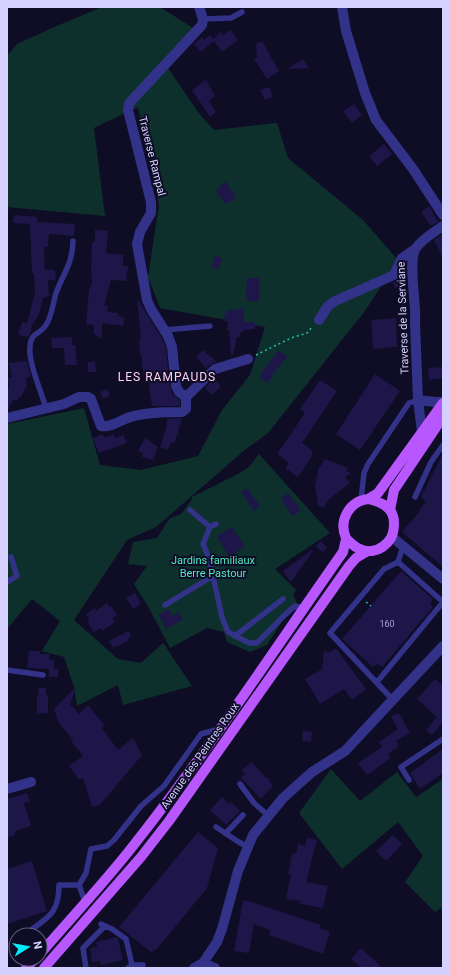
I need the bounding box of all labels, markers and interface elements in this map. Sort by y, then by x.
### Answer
street label: Traverse Rampal [136,115,168,197]
street label: Traverse de la Serviane [395,261,411,375]
district label: LES RAMPAUDS [118,370,216,384]
park label: Jardins familiaux Berre Pastour [171,554,256,580]
house number: 160 [379,619,395,629]
street label: Avenue des Peintres Roux [158,700,242,812]
north arrow [8,927,48,967]
text: N [30,940,44,950]

